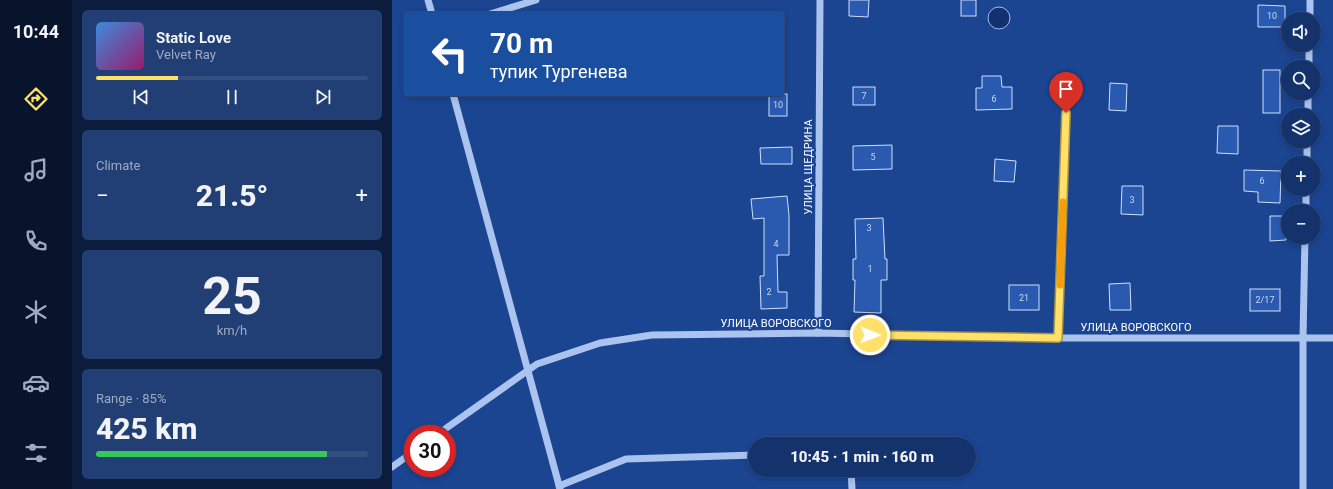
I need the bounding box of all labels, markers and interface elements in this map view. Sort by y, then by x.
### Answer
house number: 10 [1267,11,1277,21]
map controls [1281,12,1321,244]
button: sound [1281,12,1321,52]
text: 10:44 [13,21,59,42]
text: 70 m [490,27,553,60]
icon: left [424,28,476,80]
text: Static Love [156,29,231,47]
text: Velvet Ray [156,47,216,62]
button: search [1281,60,1321,100]
text: тупик Тургенева [490,61,628,82]
pin [1049,72,1083,113]
icon: arrive [1055,78,1077,100]
icon: directions [22,85,50,113]
icon: previous [130,86,152,108]
icon: pause [221,86,243,108]
icon: next [312,86,334,108]
house number: 7 [861,91,867,101]
house number: 6 [991,94,997,104]
house number: 10 [773,100,783,110]
button: layers [1281,108,1321,148]
street label: УЛИЦА ЩЕДРИНА [802,118,815,215]
house number: 5 [870,152,876,162]
icon: music [22,156,50,184]
button: + [1281,156,1321,196]
text: Climate [96,158,140,173]
house number: 6 [1259,176,1265,186]
text: 21.5° [196,178,268,213]
text: − [96,183,109,208]
text: + [356,183,368,208]
house number: 3 [1129,195,1135,205]
button: − [1281,204,1321,244]
house number: 3 [866,223,872,233]
icon: phone [22,227,50,255]
house number: 4 [773,239,779,249]
house number: 1 [867,264,873,274]
text: 25 [202,266,262,327]
house number: 2 [766,287,772,297]
house number: 21 [1019,293,1029,303]
house number: 2/17 [1256,295,1274,305]
icon: climate [22,298,50,326]
position arrow [849,314,891,356]
street label: УЛИЦА ВОРОВСКОГО [720,317,832,330]
street label: УЛИЦА ВОРОВСКОГО [1080,321,1192,334]
text: km/h [217,323,247,338]
icon: car [22,369,50,397]
text: Range · 85% [96,391,166,406]
text: 425 km [96,411,198,446]
speed limit sign: 30 [404,425,456,477]
icon: filters [22,439,50,467]
text: 10:45 · 1 min · 160 m [790,448,934,466]

